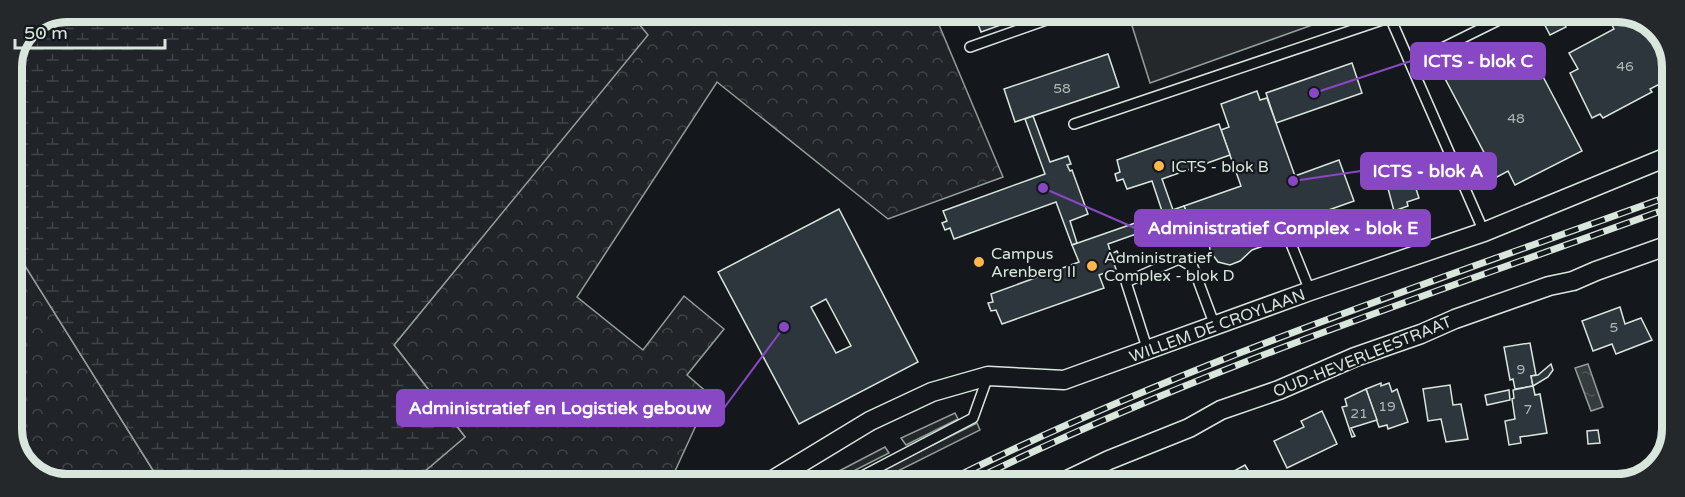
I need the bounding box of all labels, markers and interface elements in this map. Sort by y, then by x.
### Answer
scale bar [15,12,165,50]
text: 50 m [24,22,68,44]
callout: ICTS - blok C [1411,43,1545,79]
text: ICTS - blok C [1423,50,1534,72]
house number: 46 [1616,58,1634,75]
house number: 58 [1053,80,1071,97]
house number: 48 [1507,110,1525,127]
callout: ICTS - blok A [1361,153,1496,189]
place label: ICTS - blok B [1171,157,1269,177]
marker: ICTS - blok B [1152,159,1166,173]
text: ICTS - blok A [1372,160,1484,182]
callout: Administratief Complex - blok E [1135,210,1430,246]
text: Administratief Complex - blok E [1147,217,1419,239]
place label: Campus Arenberg II [991,244,1076,282]
place label: Administratief Complex - blok D [1104,248,1235,286]
marker: Campus Arenberg II [972,255,986,269]
marker: Administratief Complex - blok D [1085,259,1099,273]
street label: WILLEM DE CROYLAAN [1127,285,1308,367]
street label: OUD-HEVERLEESTRAAT [1270,312,1455,402]
house number: 5 [1610,319,1618,336]
house number: 9 [1517,361,1525,378]
callout: Administratief en Logistiek gebouw [397,390,724,426]
text: Administratief en Logistiek gebouw [408,397,712,419]
house number: 19 [1378,398,1396,415]
house number: 7 [1524,401,1532,418]
house number: 21 [1350,405,1368,422]

